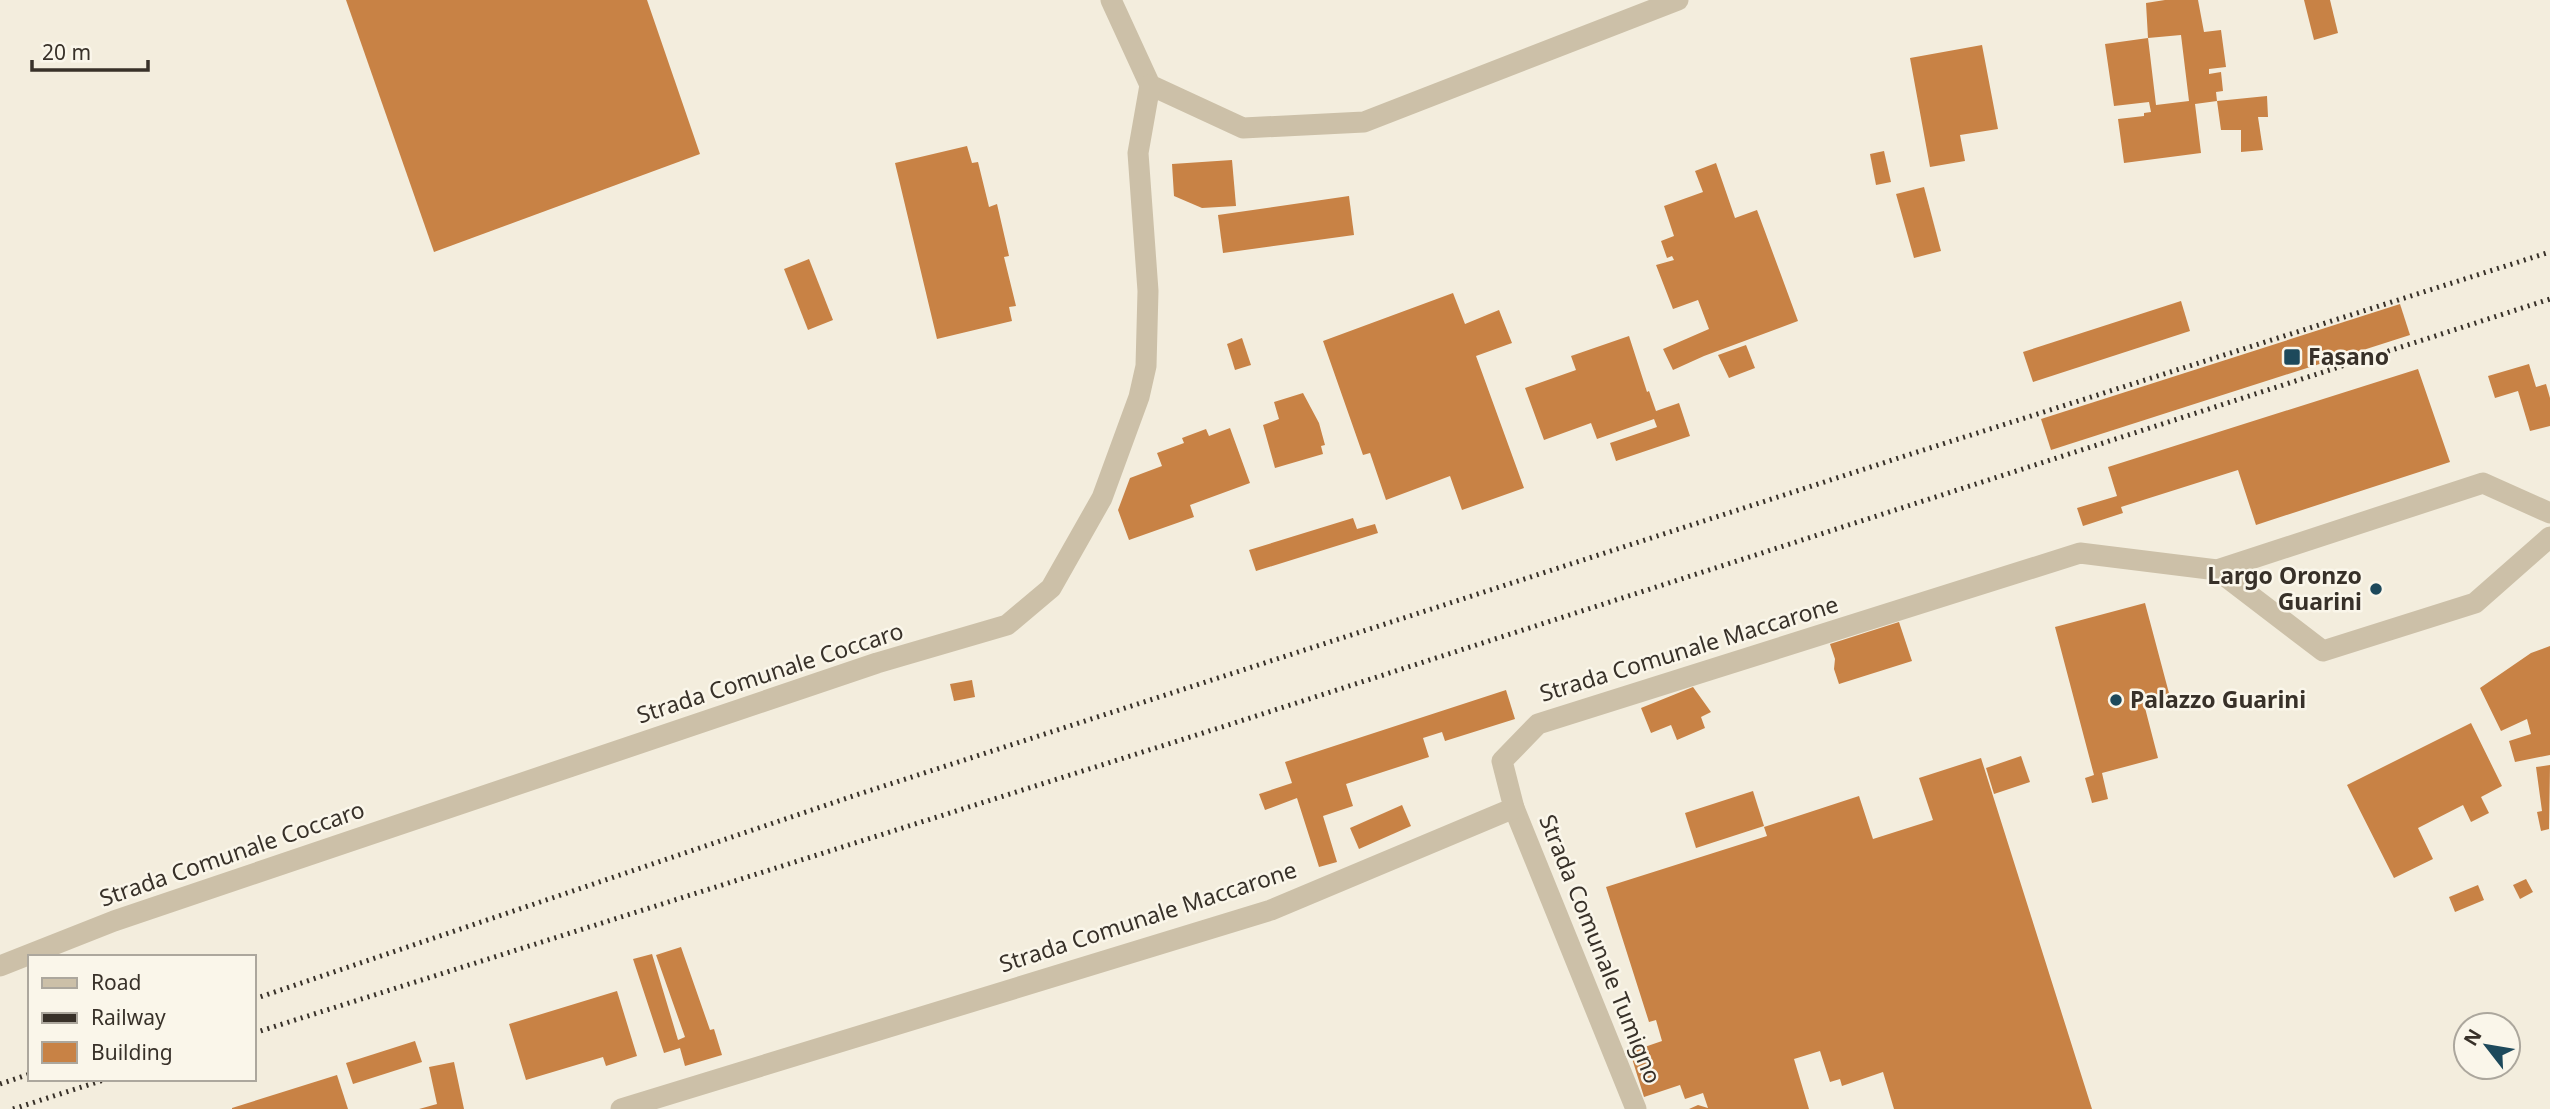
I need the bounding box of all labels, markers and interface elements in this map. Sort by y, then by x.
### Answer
scale bar [32,28,147,72]
text: 20 m [42,38,91,66]
place label: Fasano [2308,340,2389,372]
marker: Fasano [2282,347,2302,367]
place label: Largo Oronzo Guarini [2207,559,2362,617]
marker: Largo Oronzo Guarini [2368,581,2384,597]
street label: Strada Comunale Maccarone [1535,587,1842,709]
street label: Strada Comunale Coccaro [632,614,907,730]
place label: Palazzo Guarini [2130,683,2306,715]
marker: Palazzo Guarini [2108,692,2124,708]
street label: Strada Comunale Coccaro [95,793,369,914]
street label: Strada Comunale Tumigno [1532,809,1670,1088]
street label: Strada Comunale Maccarone [995,853,1301,979]
legend [28,955,256,1081]
text: Road [91,968,141,996]
text: Railway [91,1003,166,1031]
north arrow [2452,1011,2522,1081]
text: N [2457,1024,2488,1051]
text: Building [91,1038,173,1066]

